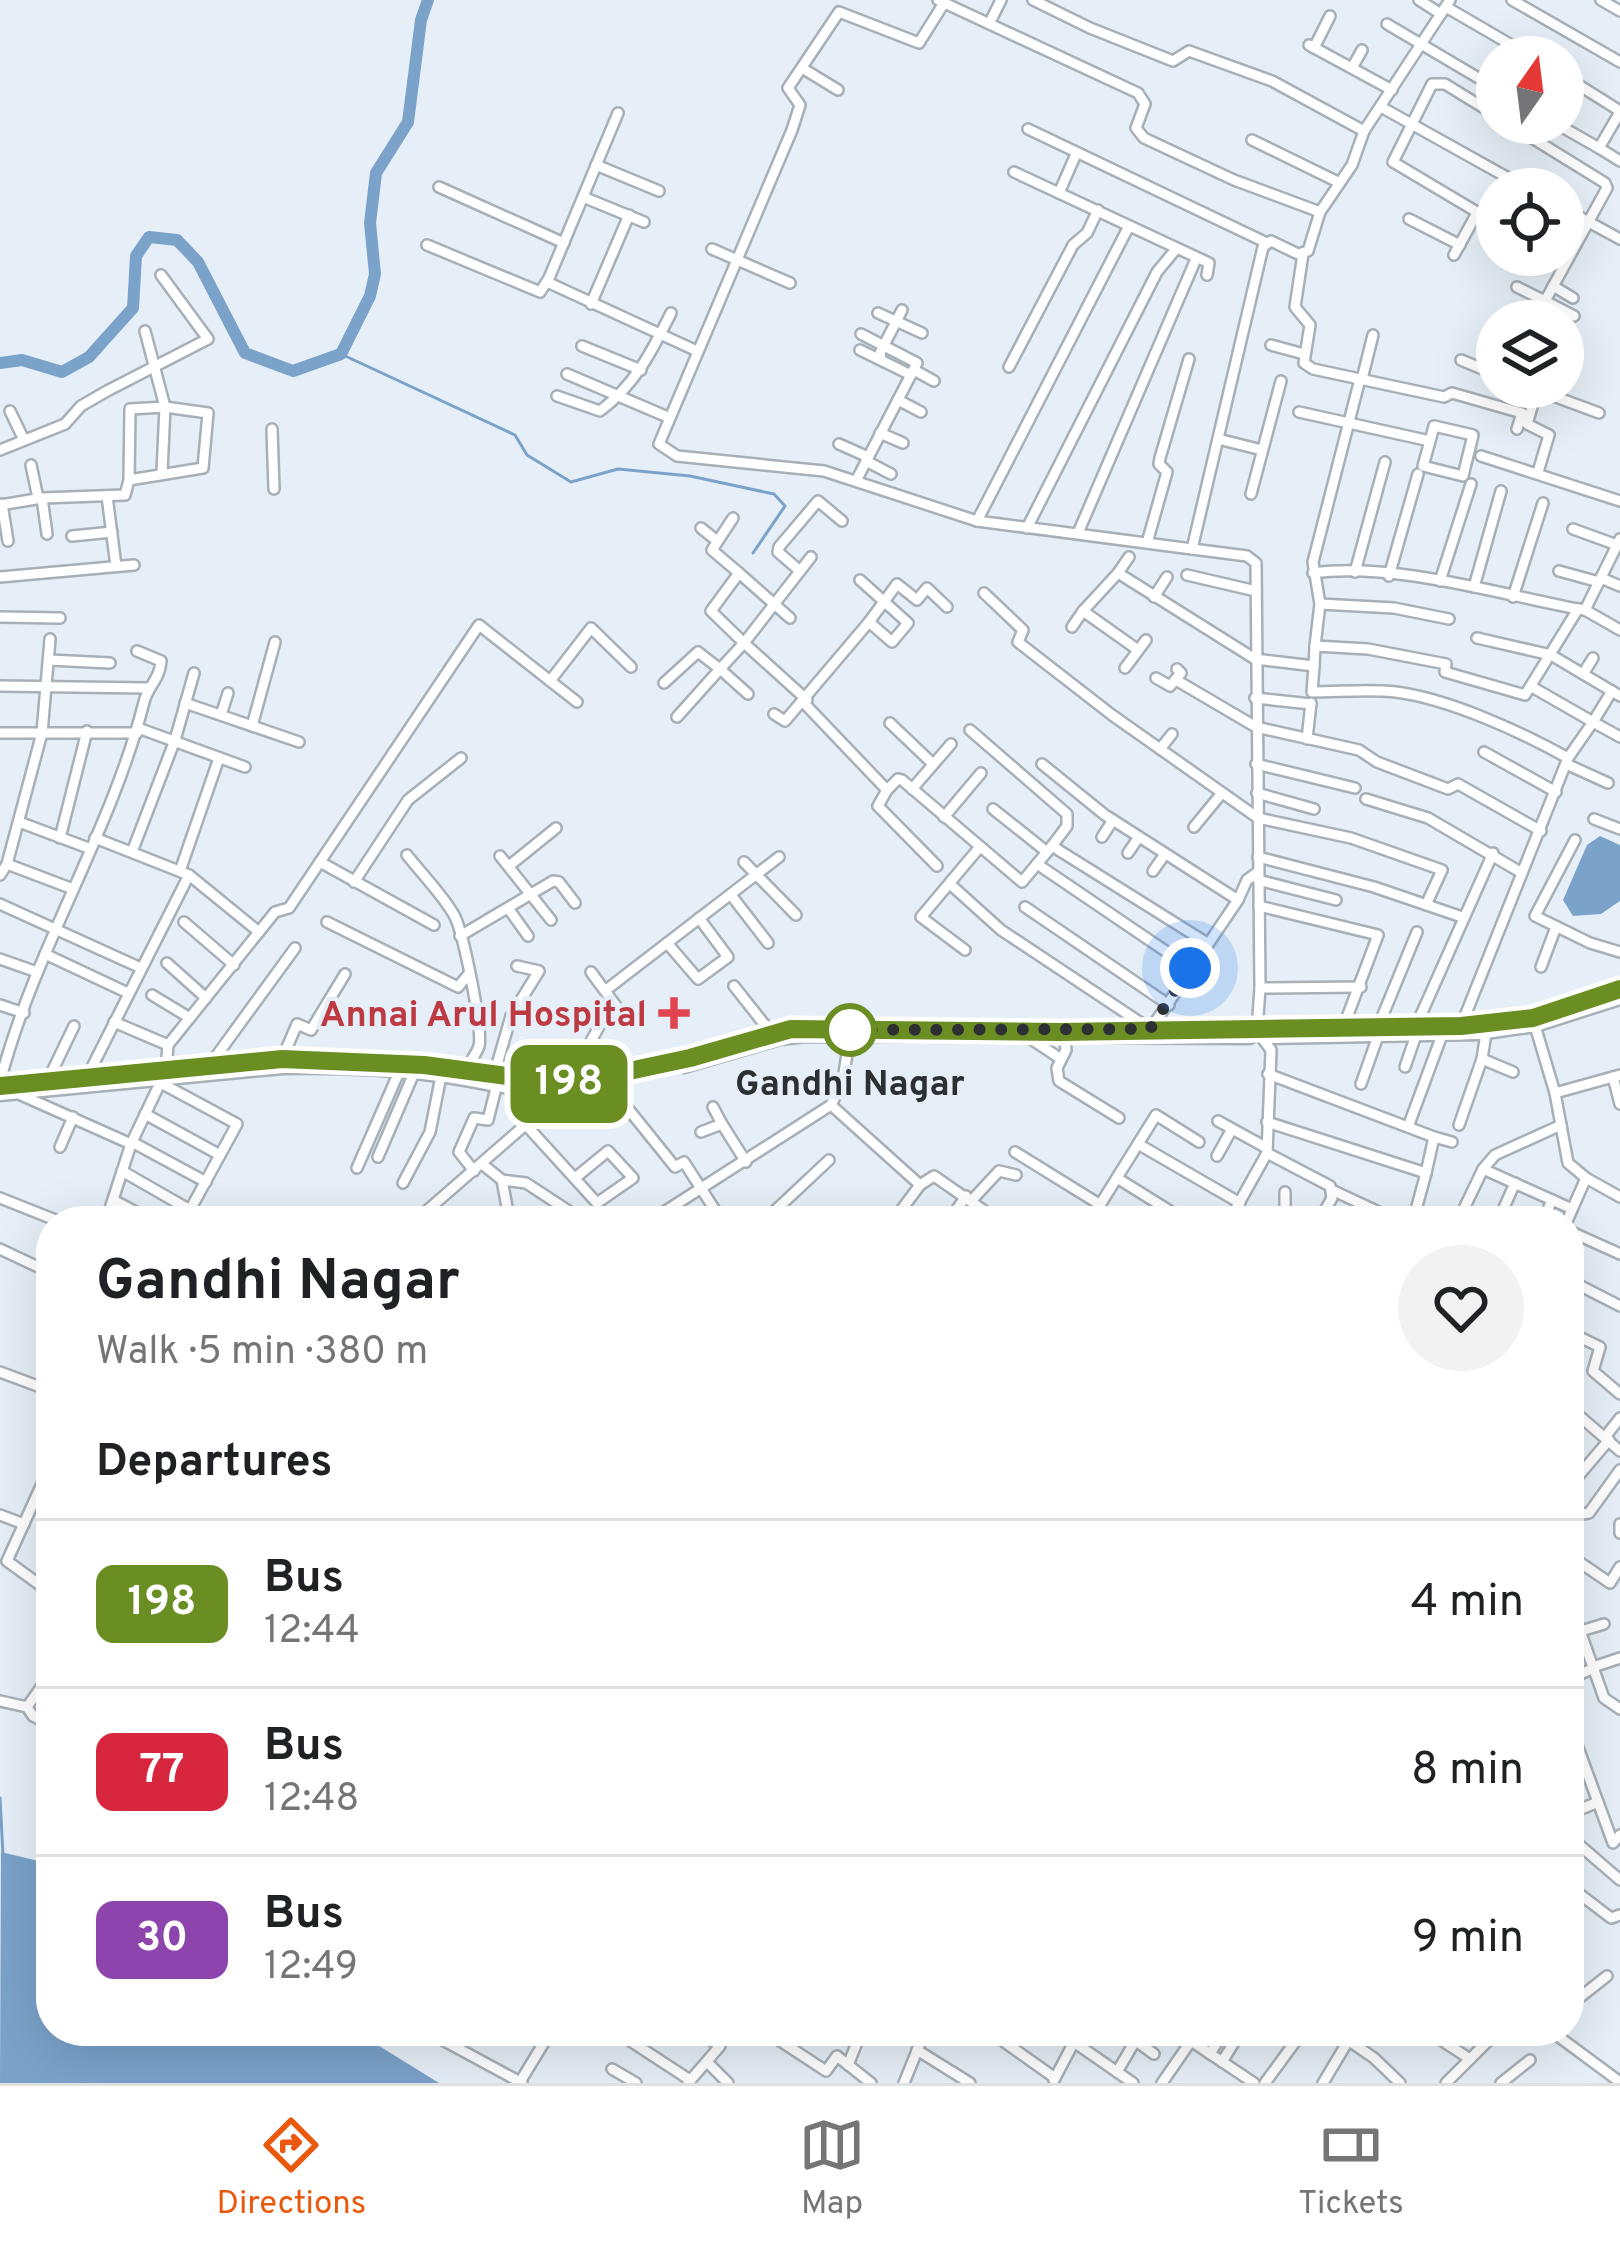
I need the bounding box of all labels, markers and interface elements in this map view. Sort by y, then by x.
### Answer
north arrow [1476,36,1584,144]
map controls [1476,36,1584,408]
button: locate [1476,168,1584,276]
button: layers [1476,300,1584,408]
your location [1160,938,1220,998]
place label: Annai Arul Hospital [320,994,647,1040]
marker: Annai Arul Hospital [658,997,690,1029]
marker: Gandhi Nagar [825,1005,875,1055]
line badge: 198 [500,1045,638,1123]
text: 198 [534,1057,604,1110]
place label: Gandhi Nagar [735,1063,965,1109]
button: heart [1398,1245,1524,1371]
text: Gandhi Nagar [96,1248,460,1320]
text: Walk · 5 min · 380 m [96,1329,428,1378]
text: Departures [96,1435,332,1492]
text: Bus [264,1551,344,1608]
text: 4 min [1411,1575,1524,1632]
text: 198 [127,1577,197,1630]
text: 12:44 [264,1608,360,1657]
text: Bus [264,1719,344,1776]
text: 8 min [1411,1743,1524,1800]
text: 77 [140,1745,185,1798]
text: 12:48 [264,1776,359,1825]
text: Bus [264,1887,344,1944]
text: 9 min [1412,1911,1524,1968]
text: 30 [136,1913,188,1966]
text: 12:49 [264,1944,358,1993]
tab: Directions [216,2112,366,2226]
tab: Map [799,2112,865,2226]
tab: Tickets [1298,2112,1404,2226]

